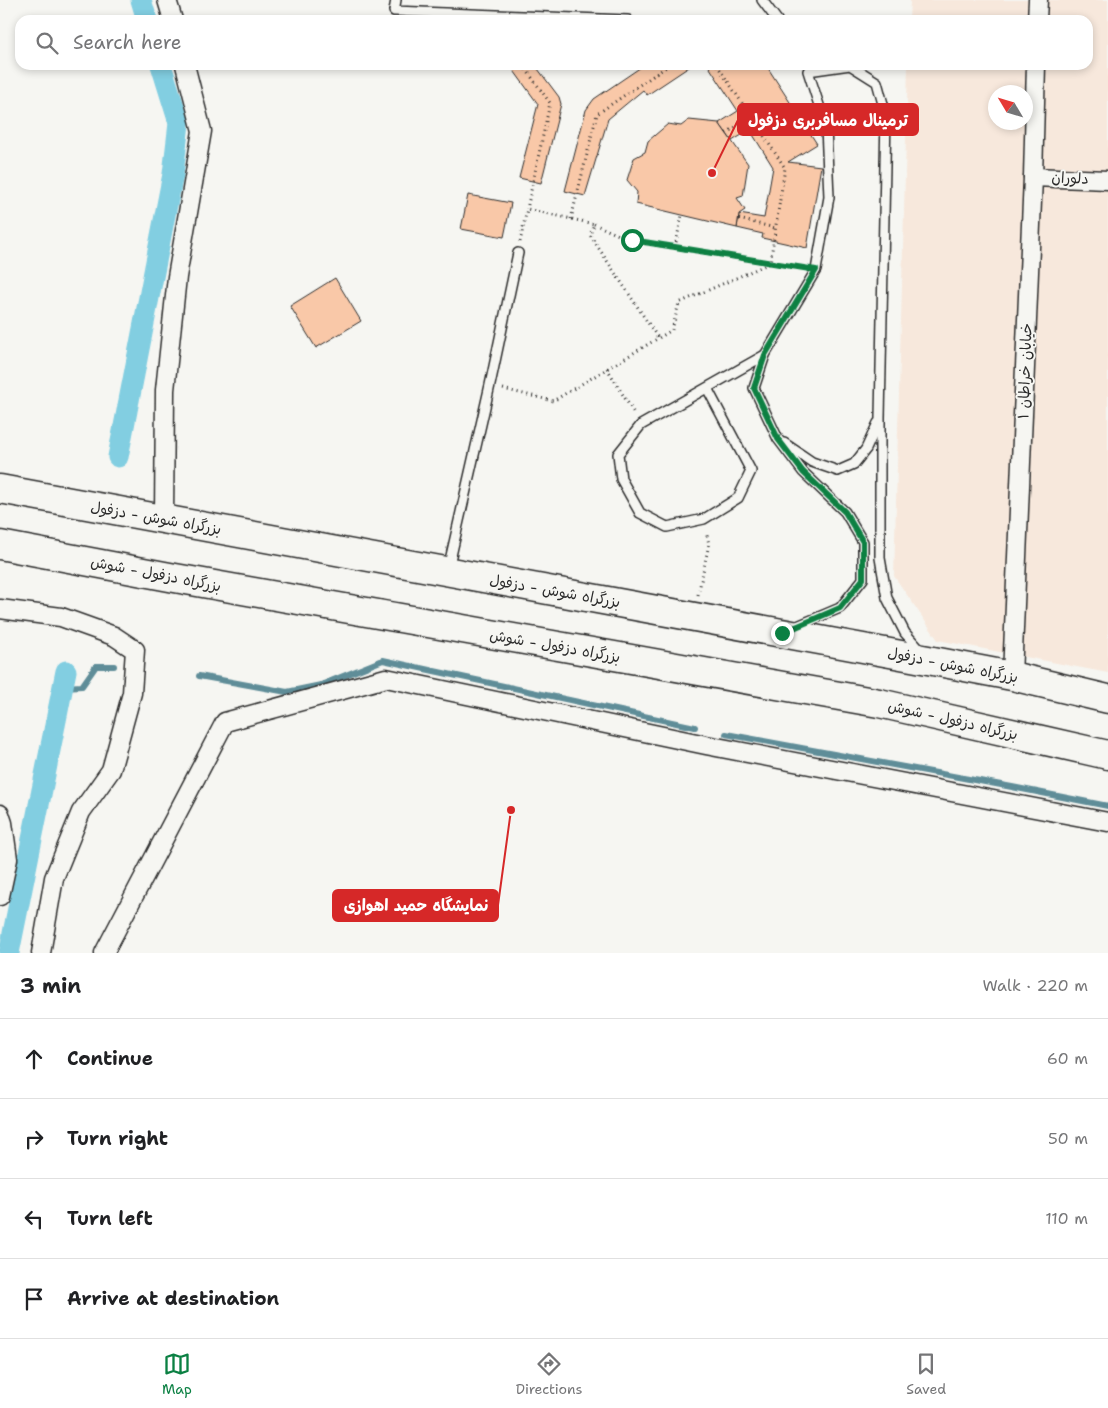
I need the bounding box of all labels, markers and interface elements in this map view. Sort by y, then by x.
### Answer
search box [15,15,1093,70]
icon: search [33,29,61,57]
text: Search here [73,30,182,55]
north arrow [988,85,1033,130]
callout: ترمینال مسافربری دزفول [738,104,918,135]
text: ترمینال مسافربری دزفول [748,110,909,131]
street label: دلوران [1051,167,1089,189]
route start [621,229,644,252]
street label: خیابان خراطان ۱ [1013,323,1037,419]
street label: بزرگراه شوش - دزفول [89,497,223,539]
street label: بزرگراه دزفول - شوش [89,552,223,596]
street label: بزرگراه شوش - دزفول [488,570,622,612]
route end [771,622,794,645]
street label: بزرگراه دزفول - شوش [488,625,622,667]
street label: بزرگراه شوش - دزفول [886,643,1020,687]
street label: بزرگراه دزفول - شوش [886,695,1020,745]
callout: نمایشگاه حمید اهوازی [333,890,498,921]
text: نمایشگاه حمید اهوازی [344,895,488,916]
text: 3 min [20,972,81,1000]
text: Walk · 220 m [982,975,1088,996]
icon: ahead [20,1045,48,1073]
text: Continue [67,1046,153,1071]
text: 60 m [1047,1048,1088,1069]
icon: right [20,1125,48,1153]
text: Turn right [67,1126,168,1151]
text: 50 m [1048,1128,1088,1149]
icon: left [20,1205,48,1233]
text: Turn left [67,1206,153,1231]
text: 110 m [1045,1208,1088,1229]
icon: arrive [20,1285,48,1313]
text: Arrive at destination [67,1286,279,1311]
tab: Map [162,1350,192,1398]
tab: Directions [516,1350,582,1398]
tab: Saved [906,1350,946,1398]

